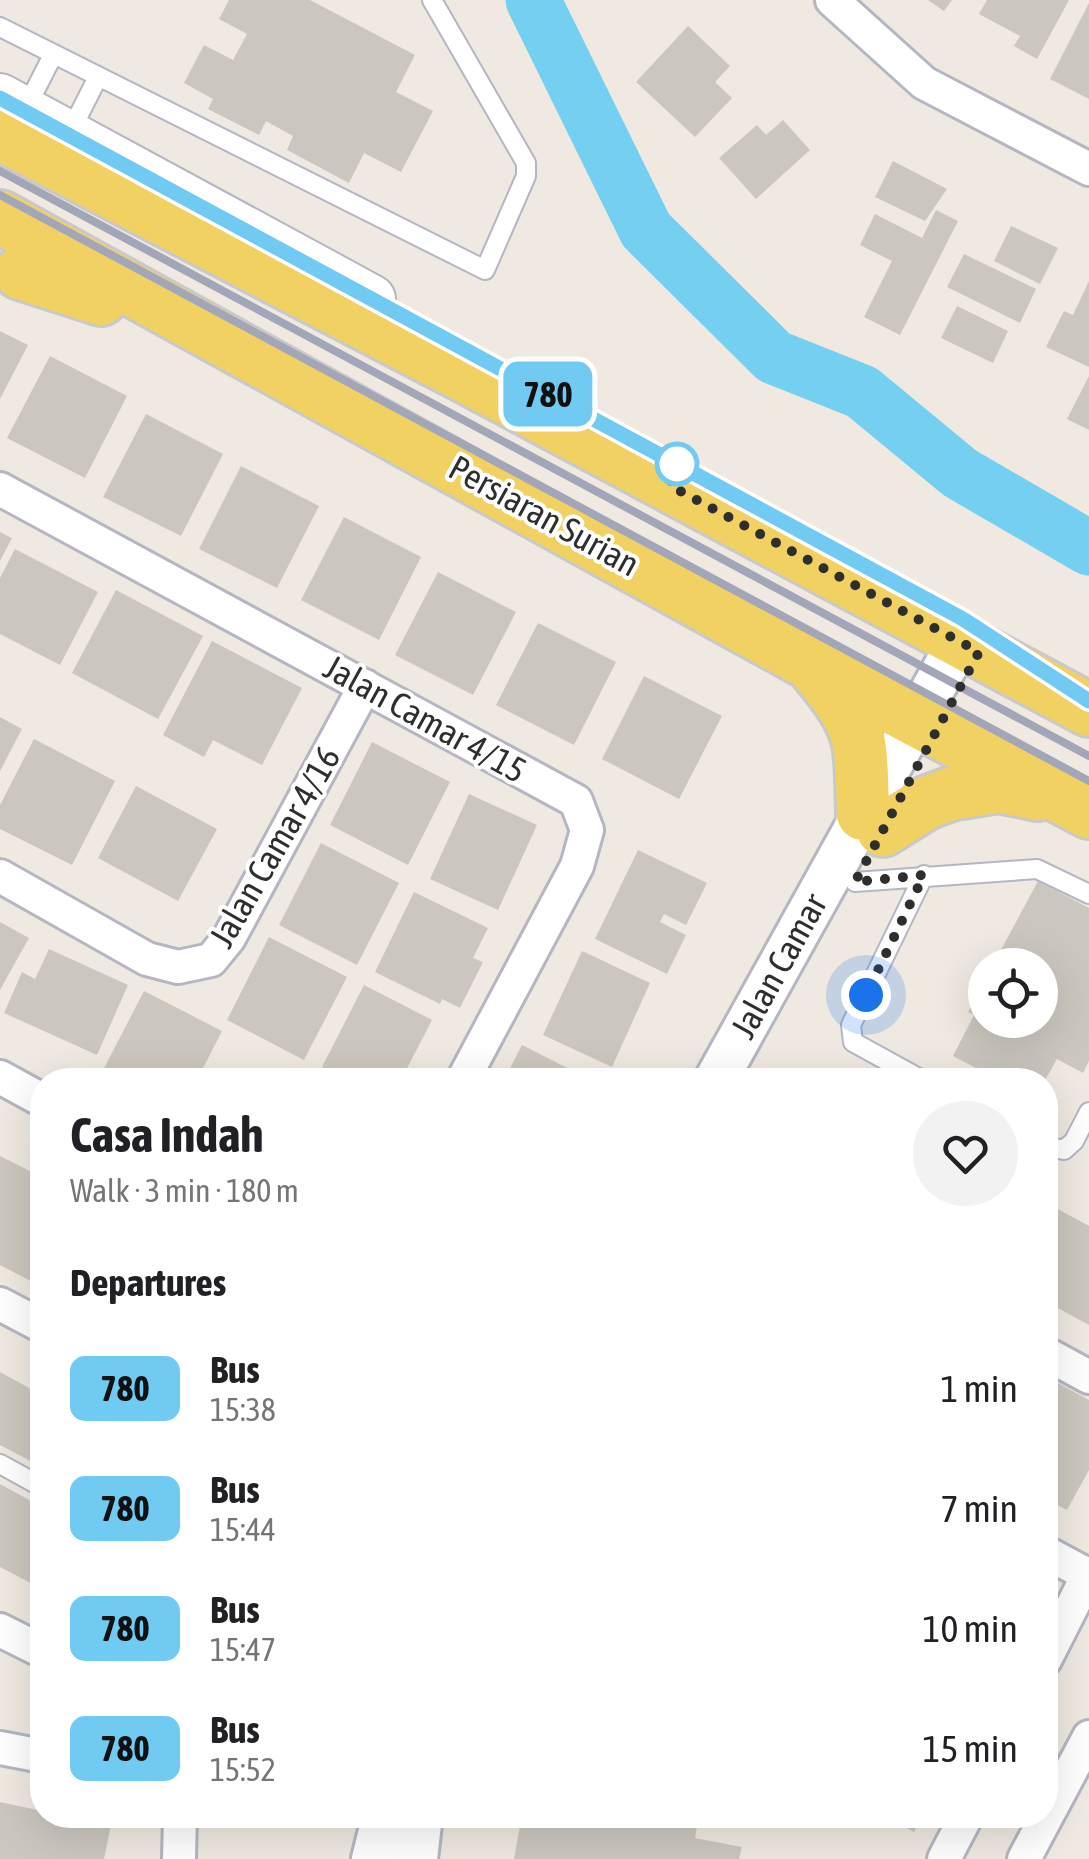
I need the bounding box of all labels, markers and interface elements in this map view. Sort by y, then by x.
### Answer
line badge: 780 [490,362,606,426]
text: 780 [523,374,573,414]
unlabelled marker [656,443,698,485]
street label: Persiaran Surian [443,447,646,584]
street label: Jalan Camar 4/15 [318,646,533,790]
street label: Jalan Camar 4/16 [201,739,348,954]
street label: Jalan Camar [722,886,834,1045]
map controls [968,948,1058,1038]
button: locate [968,948,1058,1038]
your location [841,970,891,1020]
button: heart [913,1101,1018,1206]
text: Casa Indah [70,1107,264,1162]
text: Walk · 3 min · 180 m [70,1172,299,1209]
text: Departures [70,1261,226,1304]
text: Bus [210,1348,260,1391]
text: 1 min [940,1367,1018,1410]
text: 780 [100,1368,150,1408]
text: 15:38 [210,1391,276,1428]
text: Bus [210,1468,260,1511]
text: 7 min [940,1487,1018,1530]
text: 780 [100,1488,150,1528]
text: 15:44 [210,1511,276,1548]
text: Bus [210,1588,260,1631]
text: 10 min [923,1607,1018,1650]
text: 780 [100,1608,150,1648]
text: 15:47 [210,1631,276,1668]
text: Bus [210,1708,260,1751]
text: 15 min [923,1727,1018,1770]
text: 780 [100,1728,150,1768]
text: 15:52 [210,1751,276,1788]

